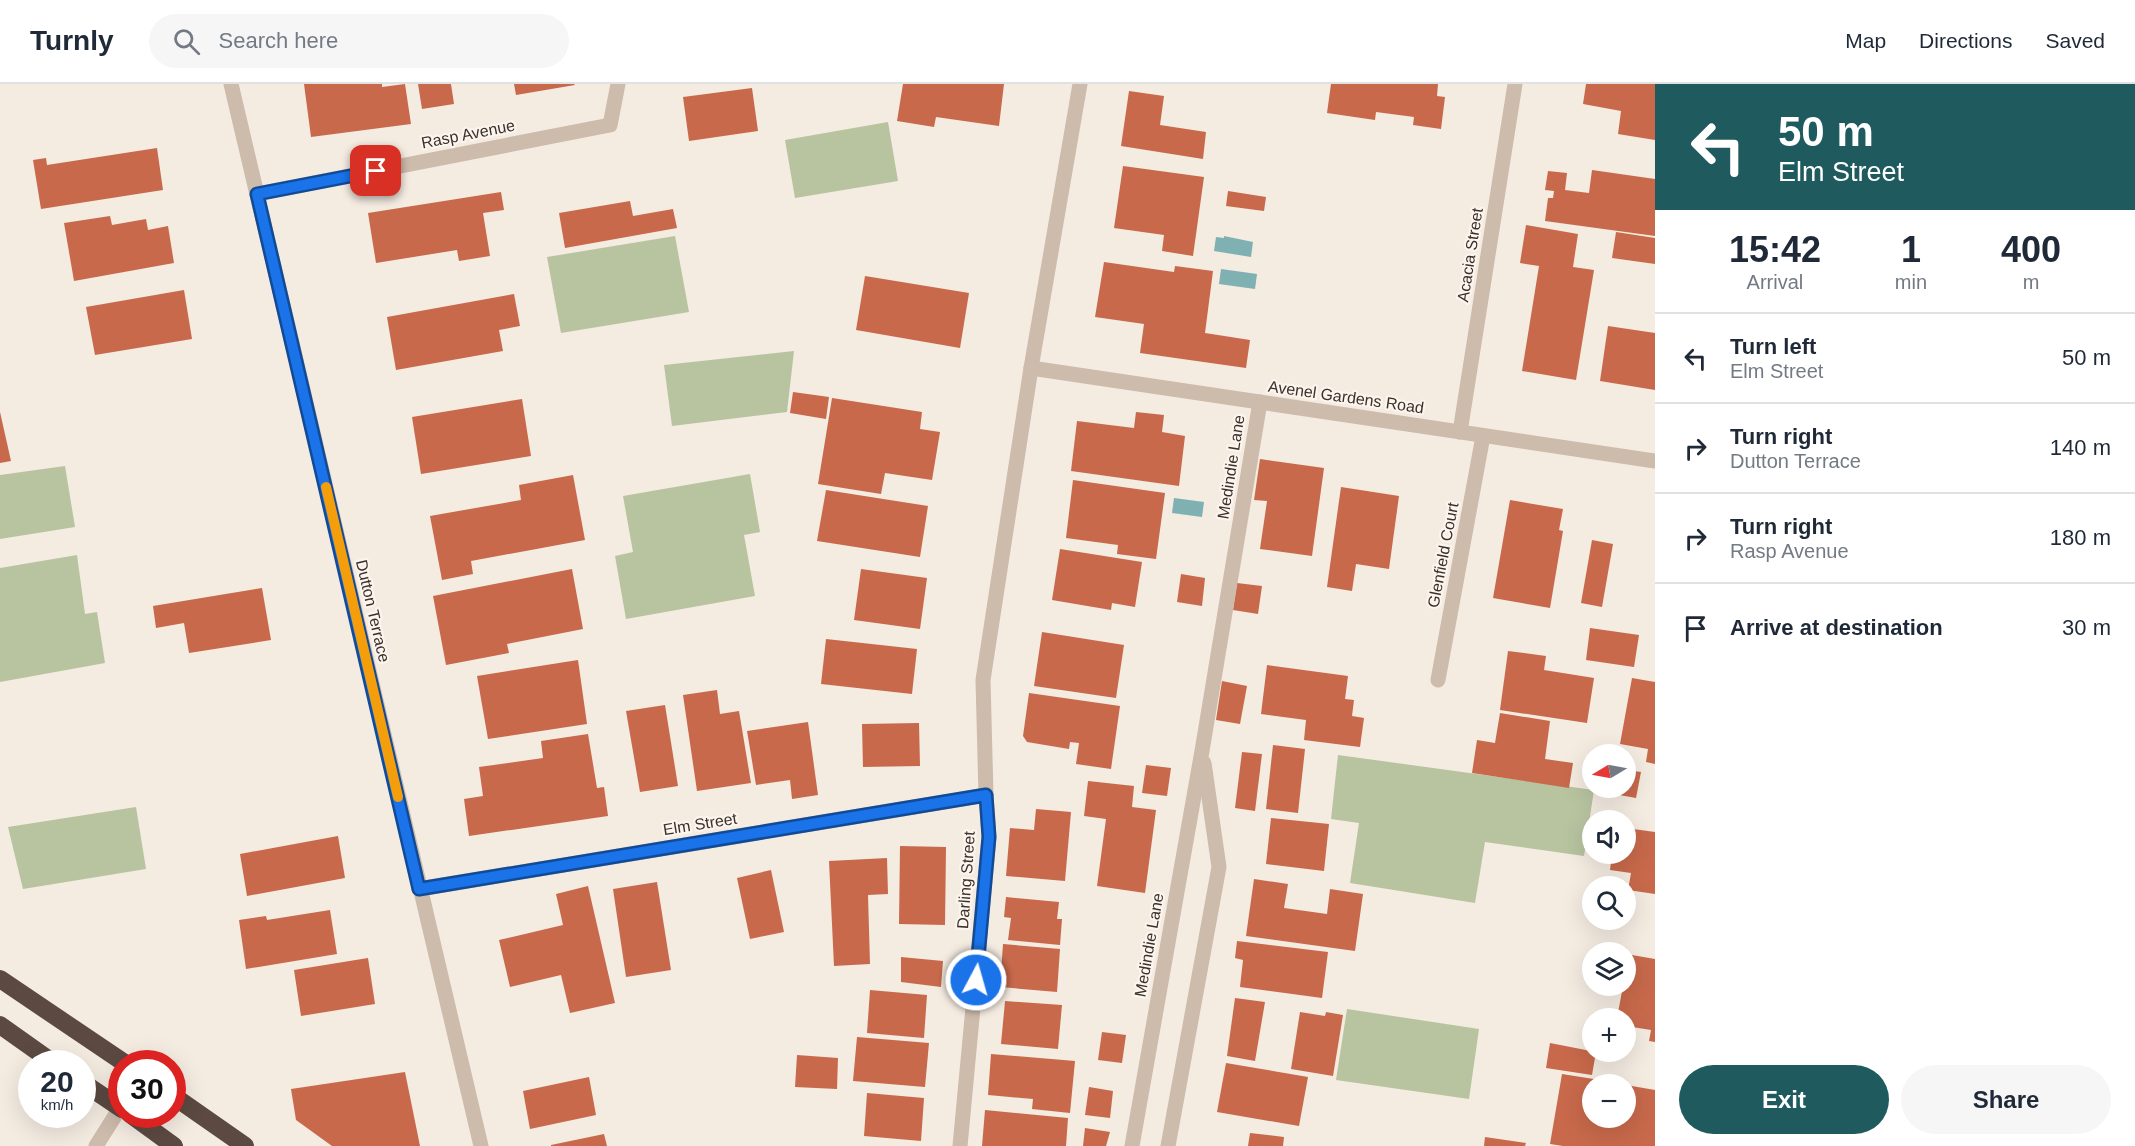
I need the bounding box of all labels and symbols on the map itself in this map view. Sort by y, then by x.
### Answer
street label: Rasp Avenue [420,117,516,151]
pin [350,145,401,196]
street label: Acacia Street [1454,206,1486,303]
street label: Avenel Gardens Road [1267,378,1425,416]
street label: Medindie Lane [1214,414,1248,520]
street label: Glenfield Court [1424,500,1462,609]
street label: Dutton Terrace [353,558,393,664]
north arrow [1582,744,1636,798]
street label: Elm Street [662,810,739,838]
street label: Darling Street [954,830,978,929]
street label: Medindie Lane [1132,892,1167,998]
position arrow [944,948,1008,1012]
speed limit sign: 30 [108,1050,186,1128]

